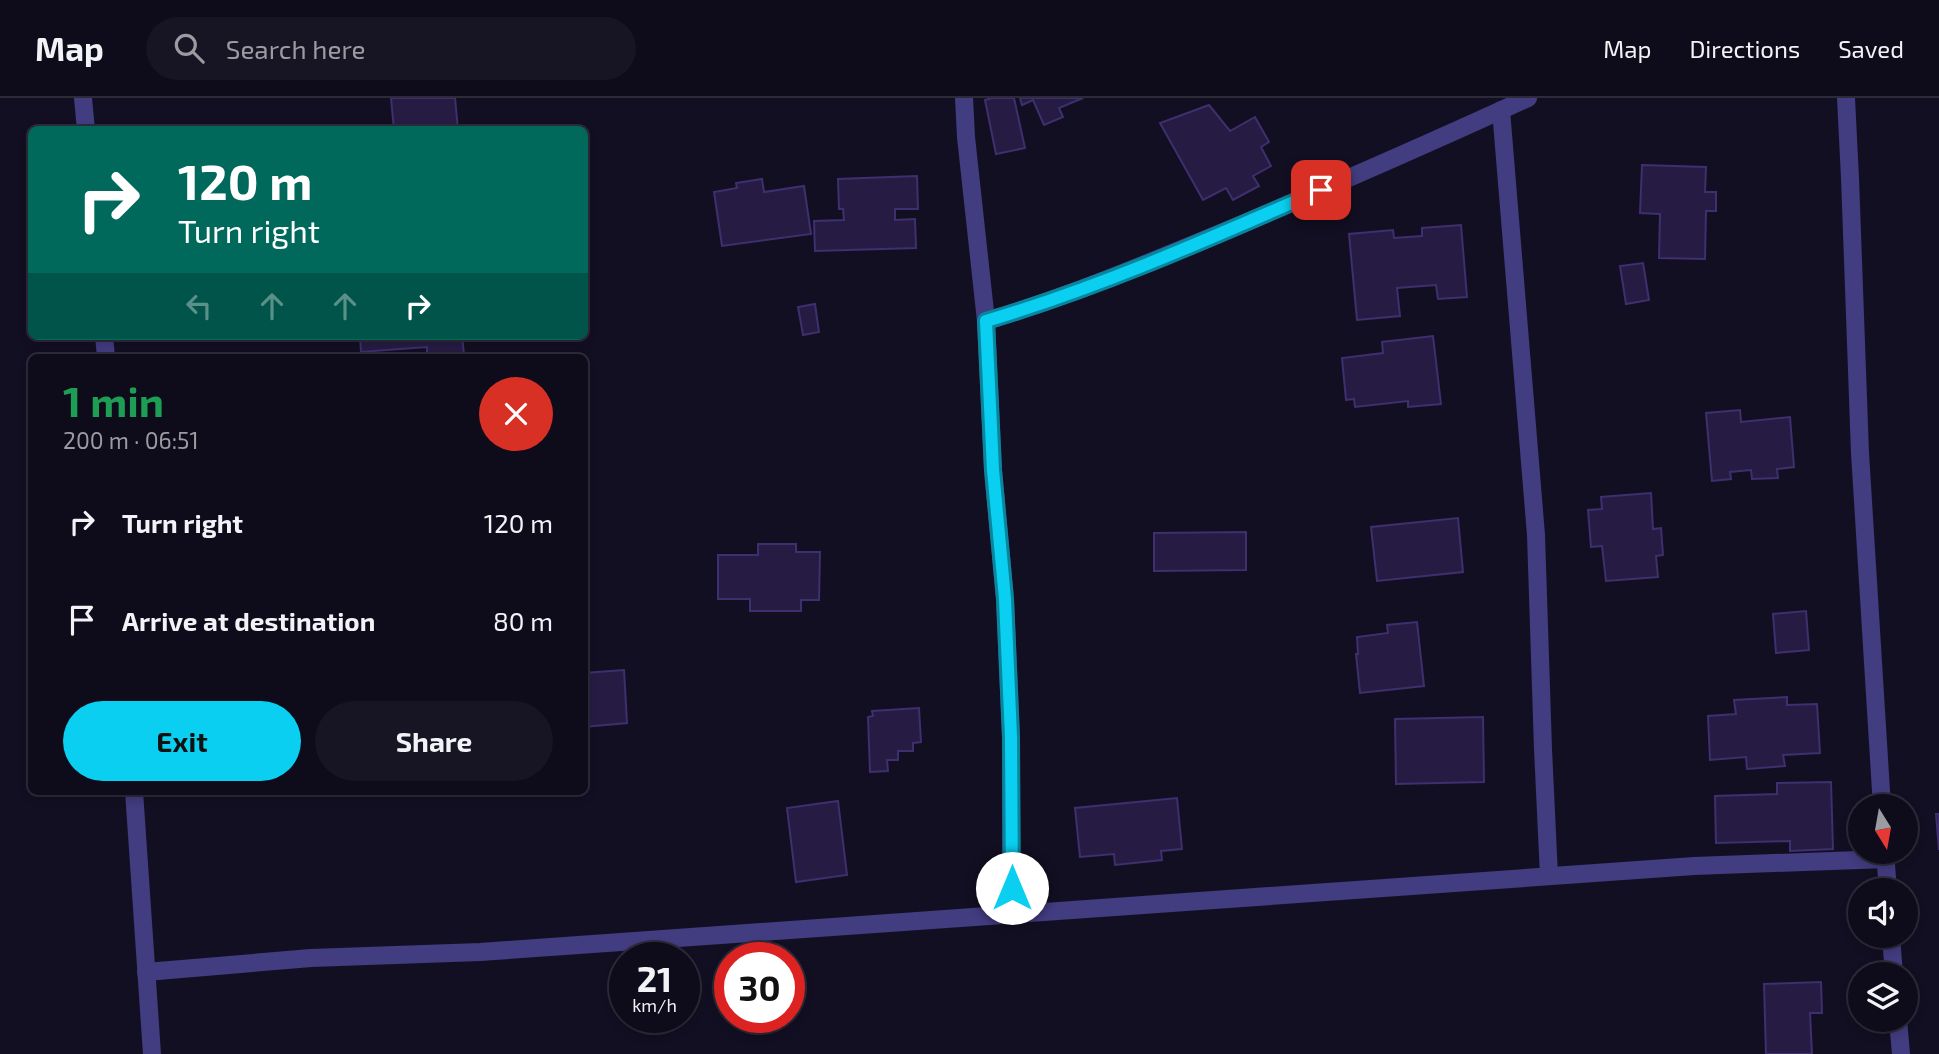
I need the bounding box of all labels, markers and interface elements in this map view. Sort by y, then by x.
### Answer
search box [146,17,636,80]
text: Map [35,28,104,68]
icon: search [170,29,208,67]
text: Search here [226,33,365,64]
text: Map [1603,34,1651,63]
text: Directions [1689,34,1800,63]
text: Saved [1838,34,1904,63]
text: 120 m [178,151,312,210]
icon: right [63,154,154,245]
pin [1291,160,1351,220]
icon: arrive [1302,171,1340,209]
text: Turn right [178,211,320,249]
icon: left [180,287,218,325]
icon: ahead [253,287,291,325]
icon: ahead [326,287,364,325]
icon: right [399,287,437,325]
text: 1 min [63,375,164,425]
button: close [479,377,553,451]
text: 200 m · 06:51 [63,426,199,454]
icon: right [63,503,101,541]
text: Turn right [122,507,243,538]
text: 120 m [484,507,553,538]
icon: arrive [63,601,101,639]
text: Arrive at destination [122,605,375,636]
text: 80 m [493,605,553,636]
button: Exit [63,701,301,781]
button: Share [315,701,553,781]
north arrow [1848,794,1918,864]
map controls [1848,794,1918,1032]
position arrow [975,851,1049,925]
button: sound [1848,878,1918,948]
speed limit sign: 30 [714,942,805,1033]
text: 21 [637,957,672,999]
button: layers [1848,962,1918,1032]
text: km/h [632,994,677,1016]

